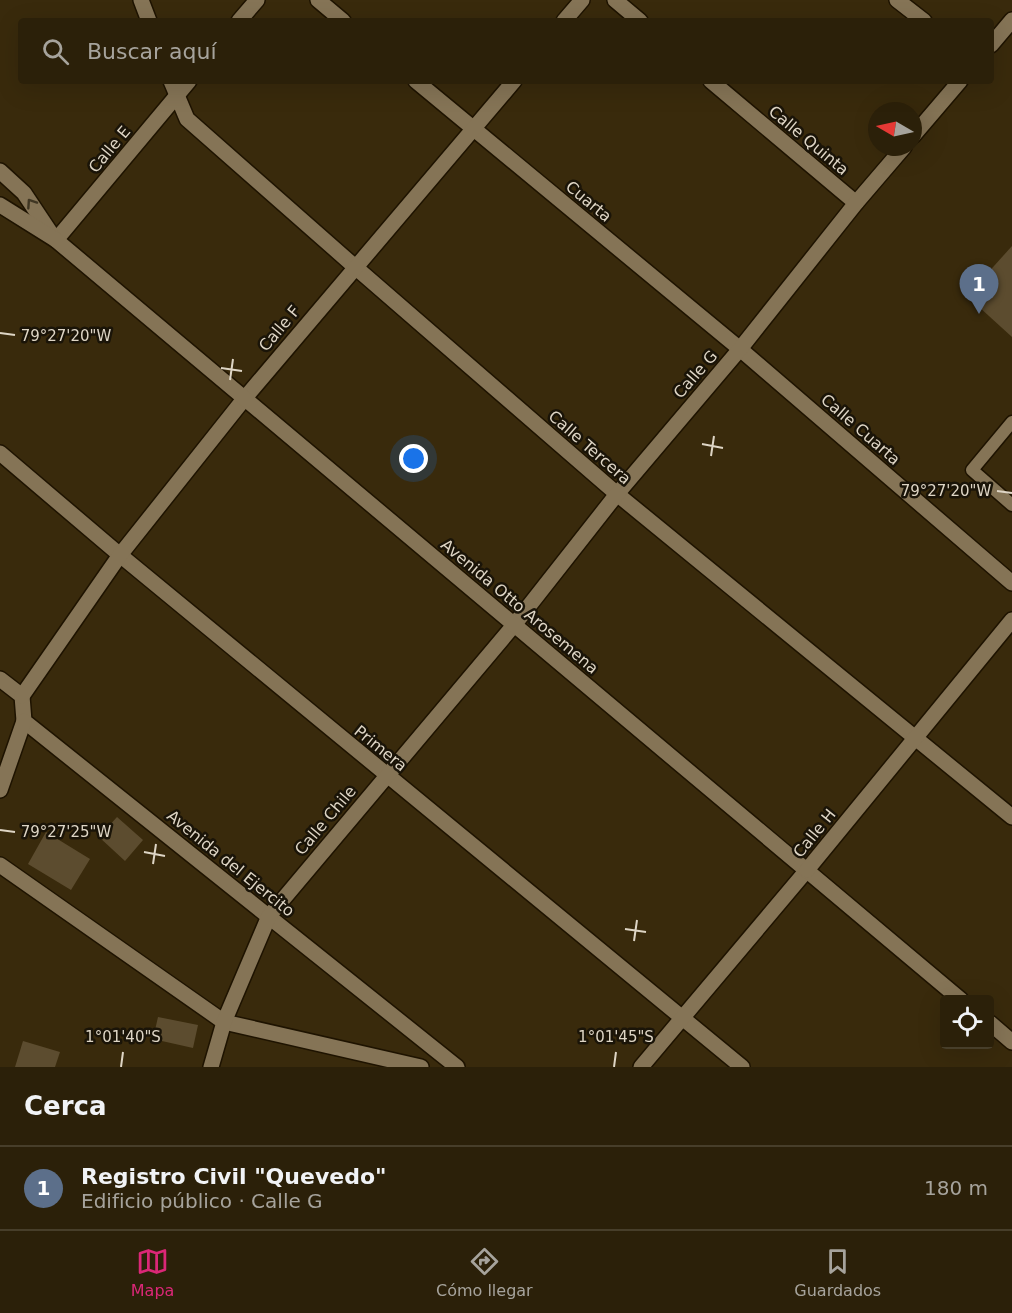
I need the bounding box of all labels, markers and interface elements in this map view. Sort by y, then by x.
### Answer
search box [18,18,994,84]
icon: search [39,35,72,68]
text: Buscar aquí [87,39,217,64]
street label: Calle Quinta [765,102,852,179]
north arrow [868,102,922,156]
street label: Calle E [84,122,134,176]
street label: Cuarta [562,177,615,226]
one-way arrow [27,199,38,210]
pin: 1 [960,264,998,314]
street label: Calle F [255,302,304,355]
text: 79°27'20"W [21,327,111,345]
street label: Calle G [669,347,721,402]
street label: Calle Cuarta [817,390,904,469]
street label: Calle Tercera [545,406,635,488]
your location [399,444,428,473]
text: 79°27'20"W [901,482,991,500]
street label: Avenida Otto Arosemena [437,535,602,678]
street label: Primera [351,721,411,775]
street label: Calle Chile [291,782,360,859]
street label: Calle H [789,805,840,861]
street label: Avenida del Ejercito [163,806,298,921]
text: 79°27'25"W [21,823,111,841]
map controls [940,995,994,1049]
button: locate [940,995,994,1049]
text: 1°01'40"S [85,1028,161,1046]
text: 1°01'45"S [578,1028,654,1046]
text: Cerca [24,1091,107,1121]
text: Registro Civil "Quevedo" [81,1164,387,1189]
text: 1 [37,1176,50,1200]
text: 180 m [924,1176,988,1200]
text: Edificio público · Calle G [81,1189,323,1213]
tab: Mapa [131,1245,174,1300]
tab: Cómo llegar [436,1245,533,1300]
tab: Guardados [794,1245,881,1300]

